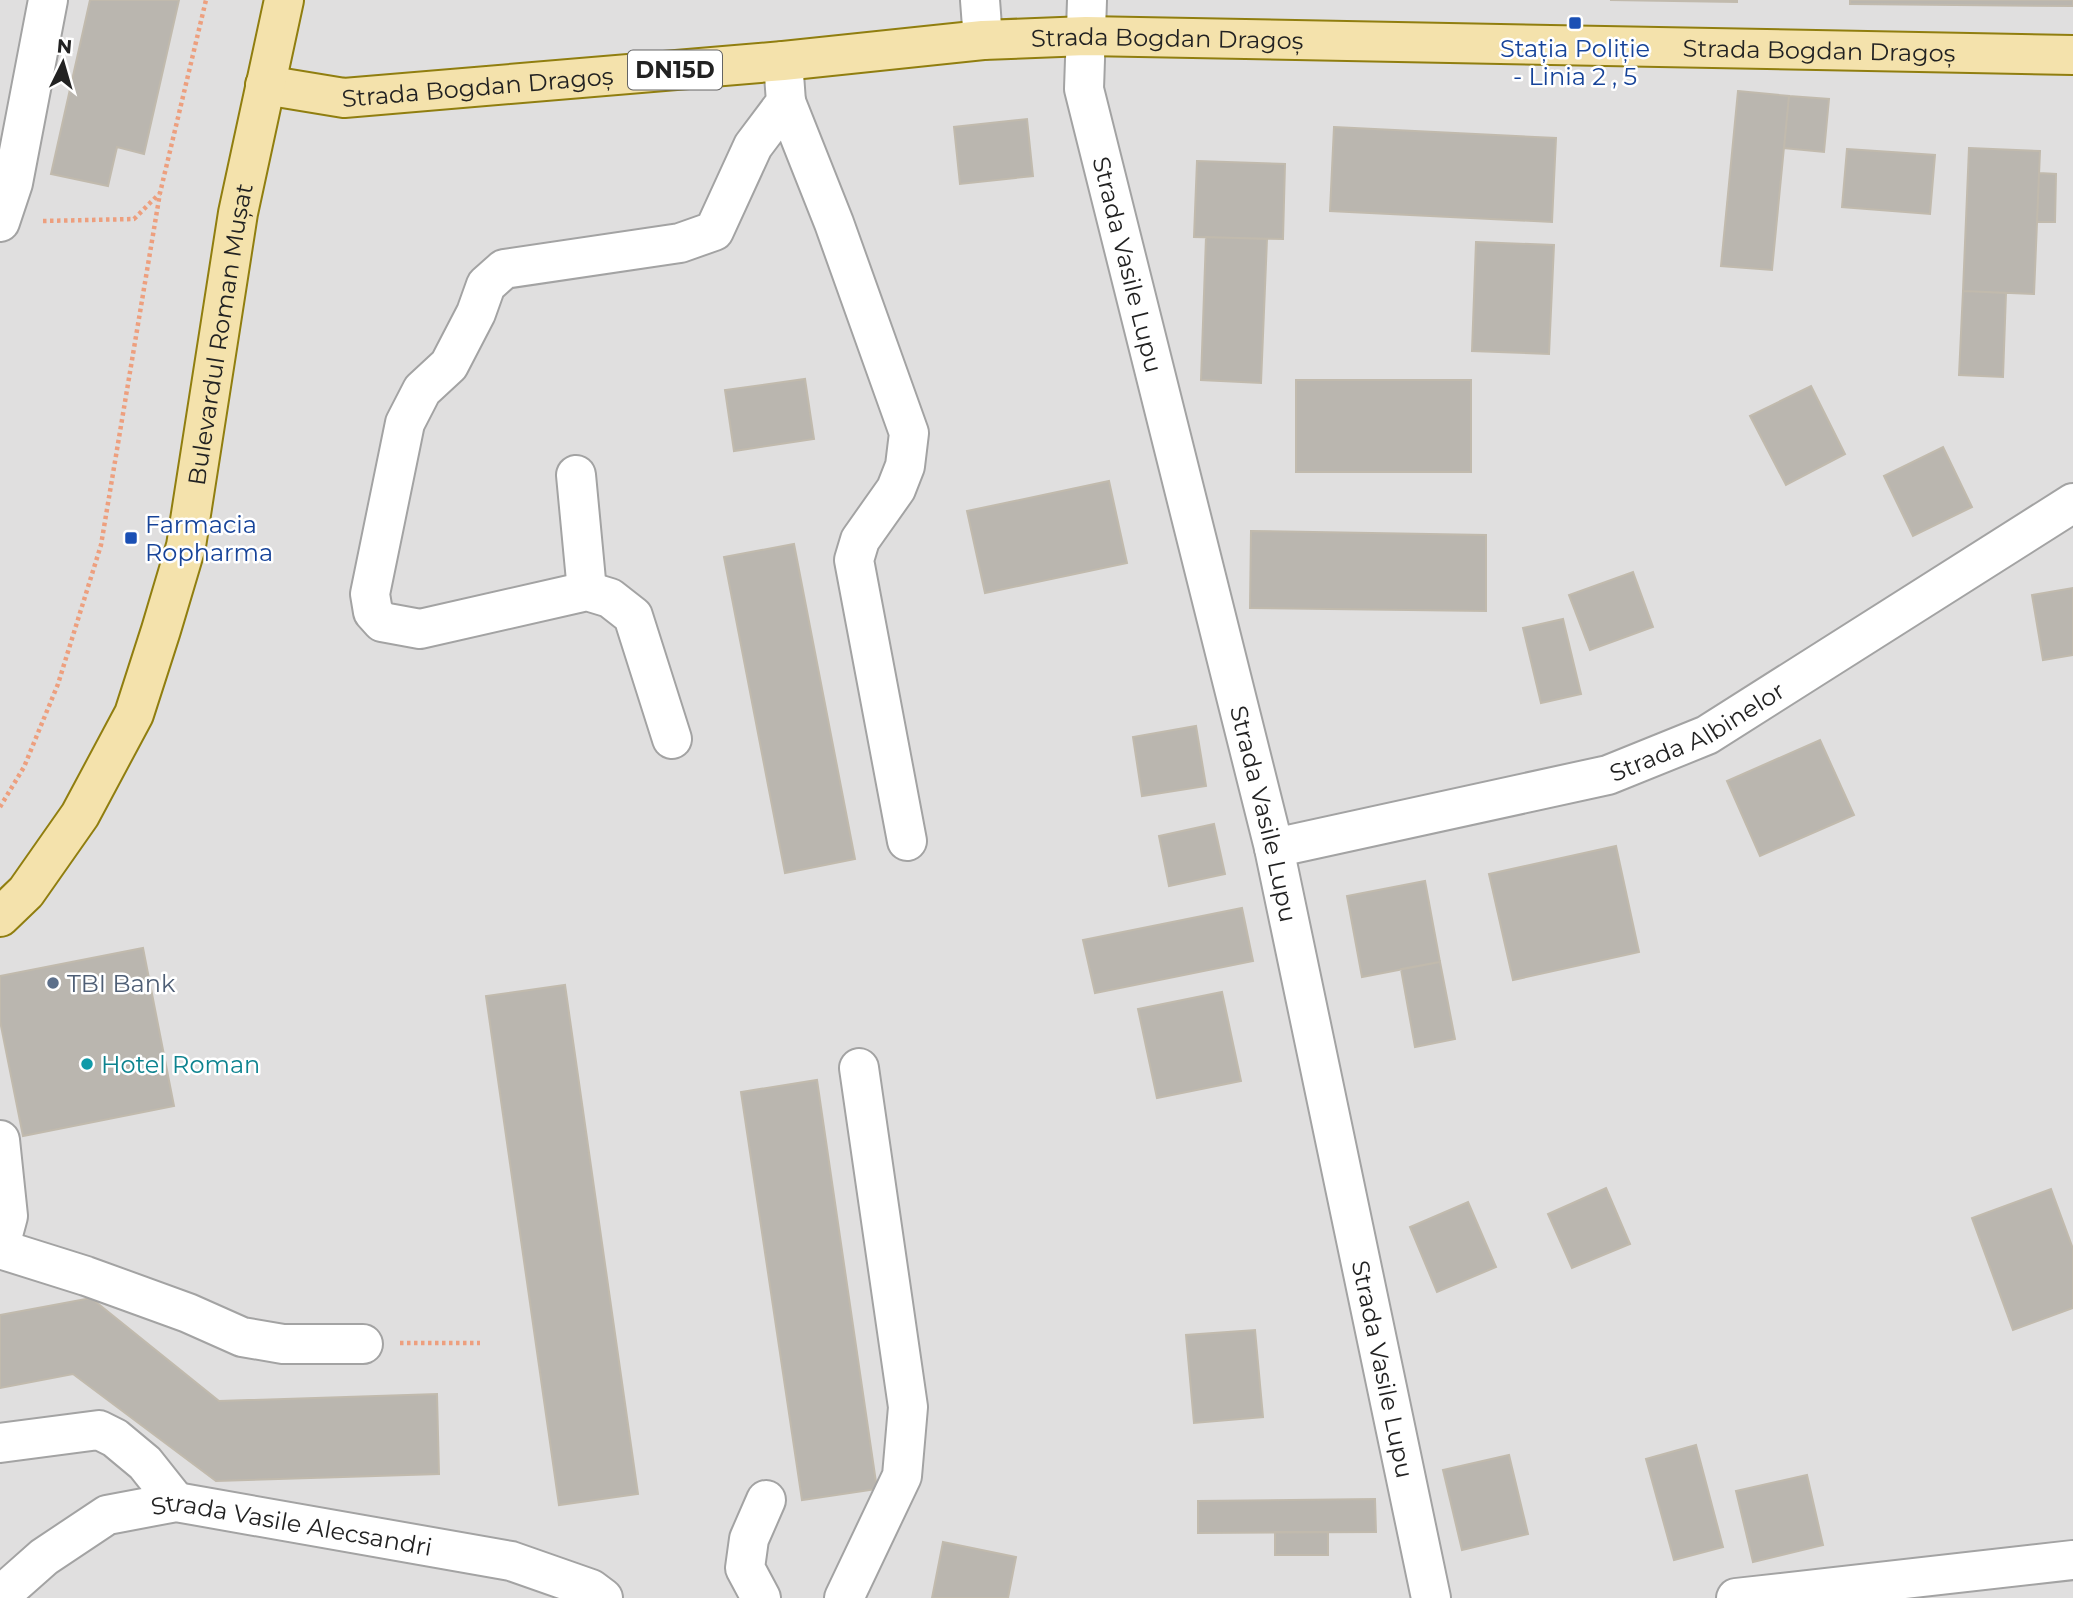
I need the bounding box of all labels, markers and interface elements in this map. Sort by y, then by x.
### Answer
marker: Stația Poliție - Linia 2 , 5 [1567,15,1583,31]
street label: Strada Bogdan Dragoș [1030,21,1304,55]
north arrow [28,28,98,98]
street label: Strada Bogdan Dragoș [1683,33,1956,67]
text: N [56,34,73,59]
place label: Stația Poliție - Linia 2 , 5 [1500,34,1650,91]
road number: DN15D [628,50,722,90]
street label: Strada Bogdan Dragoș [340,61,614,113]
street label: Strada Vasile Lupu [1087,153,1169,376]
street label: Bulevardul Roman Mușat [181,180,259,487]
place label: Farmacia Ropharma [145,510,273,567]
marker: Farmacia Ropharma [123,530,139,546]
street label: Strada Albinelor [1605,675,1790,787]
street label: Strada Vasile Lupu [1224,703,1304,925]
place label: TBI Bank [67,969,176,998]
marker: TBI Bank [45,975,61,991]
place label: Hotel Roman [101,1050,260,1079]
marker: Hotel Roman [79,1056,95,1072]
street label: Strada Vasile Lupu [1346,1258,1420,1481]
street label: Strada Vasile Alecsandri [148,1488,434,1561]

